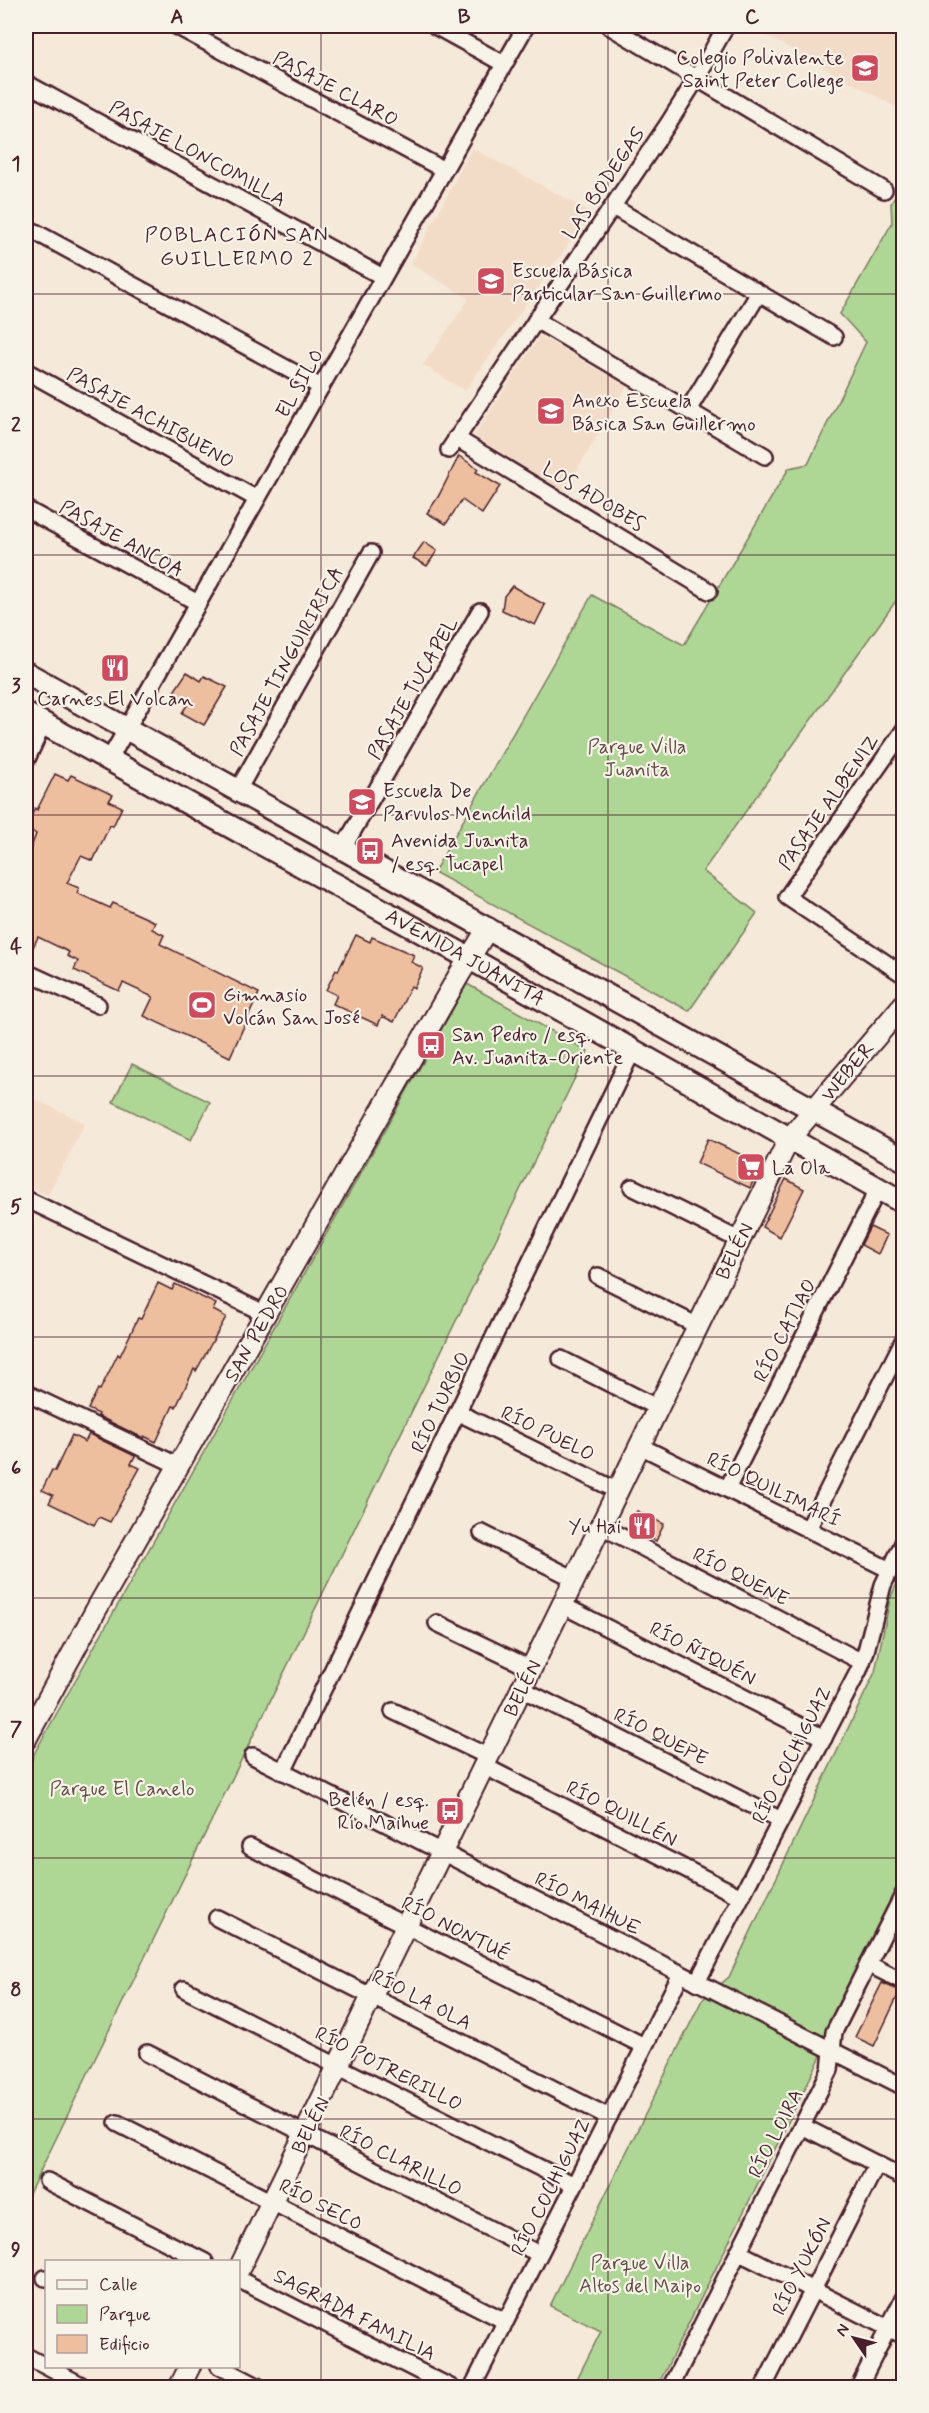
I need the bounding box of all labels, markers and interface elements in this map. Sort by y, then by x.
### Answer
text: A [170,4,184,31]
text: B [458,4,471,31]
text: C [745,4,760,31]
street label: PASAJE CLARO [268,45,403,134]
place label: Colegio Polivalente Saint Peter College [676,45,844,95]
school or university icon: Colegio Polivalente Saint Peter College [849,52,881,84]
street label: PASAJE LONCOMILLA [104,94,291,214]
street label: LAS BODEGAS [557,122,652,245]
text: 1 [12,151,20,178]
district label: POBLACIÓN SAN GUILLERMO 2 [145,221,329,273]
place label: Escuela Básica Particular San Guillermo [512,258,722,308]
school or university icon: Escuela Básica Particular San Guillermo [475,265,507,297]
street label: EL SILO [270,344,331,423]
street label: PASAJE ACHIBUENO [62,361,239,475]
place label: Anexo Escuela Básica San Guillermo [572,388,756,438]
school or university icon: Anexo Escuela Básica San Guillermo [535,395,567,427]
text: 2 [11,412,21,439]
street label: LOS ADOBES [537,456,650,539]
street label: PASAJE ANCOA [54,494,188,585]
street label: PASAJE TINGUIRIRICA [224,562,351,761]
street label: PASAJE TUCAPEL [362,612,465,765]
restaurant icon: Carnes El Volcan [99,652,131,684]
text: 3 [11,673,21,700]
place label: Carnes El Volcan [37,686,193,713]
street label: PASAJE ALBENIZ [772,730,886,876]
park label: Parque Villa Juanita [587,734,687,784]
place label: Escuela De Parvulos Menchild [383,778,531,828]
school or university icon: Escuela De Parvulos Menchild [346,786,378,818]
place label: Avenida Juanita / esq. Tucapel [391,828,529,878]
bus stop icon: Avenida Juanita / esq. Tucapel [354,835,386,867]
street label: AVENIDA JUANITA [380,903,549,1013]
text: 4 [10,934,22,961]
place label: Gimnasio Volcán San José [223,982,360,1032]
sports icon: Gimnasio Volcán San José [186,989,218,1021]
place label: San Pedro / esq. Av. Juanita-Oriente [452,1022,623,1072]
bus stop icon: San Pedro / esq. Av. Juanita-Oriente [415,1029,447,1061]
street label: WEBER [815,1036,881,1108]
supermarket icon: La Ola [735,1151,767,1183]
place label: La Ola [772,1155,831,1182]
text: 5 [10,1194,22,1221]
street label: BELÉN [710,1219,761,1285]
street label: RÍO CATIAO [748,1274,823,1387]
street label: SAN PEDRO [219,1280,296,1387]
street label: RÍO TURBIO [405,1348,477,1458]
street label: RÍO PUELO [496,1400,599,1469]
street label: RÍO QUILIMARÍ [702,1446,845,1534]
text: 6 [11,1455,21,1482]
restaurant icon: Yu Hai [626,1510,658,1542]
place label: Yu Hai [568,1514,621,1541]
street label: RÍO QUENE [688,1542,793,1613]
street label: RÍO ÑIQUÉN [644,1616,760,1693]
street label: BELÉN [498,1656,549,1722]
street label: RÍO COCHIGUAZ [746,1682,839,1829]
street label: RÍO QUEPE [609,1702,712,1773]
text: 7 [10,1716,22,1743]
street label: RÍO QUILLÉN [561,1775,682,1854]
park label: Parque El Canelo [50,1776,194,1803]
place label: Belén / esq. Río Maihue [328,1787,429,1837]
bus stop icon: Belén / esq. Río Maihue [434,1795,466,1827]
street label: RÍO MAIHUE [530,1866,645,1943]
street label: RÍO NONTUÉ [396,1890,514,1968]
street label: RÍO LA OLA [367,1964,476,2037]
text: 8 [10,1977,22,2004]
street label: RÍO POTRERILLO [310,2020,467,2118]
street label: RÍO LOIRA [742,2084,810,2183]
street label: BELÉN [286,2093,337,2159]
street label: RÍO COCHIGUAZ [505,2114,598,2261]
street label: RÍO CLARILLO [334,2119,466,2204]
street label: RÍO SECO [274,2173,367,2238]
street label: RÍO YUKÓN [766,2213,838,2320]
text: 9 [11,2237,21,2264]
park label: Parque Villa Altos del Maipo [579,2250,701,2300]
legend [45,2260,240,2368]
street label: SAGRADA FAMILIA [269,2263,440,2368]
text: Calle [99,2273,138,2297]
text: Parque [99,2303,151,2327]
north arrow [824,2308,884,2368]
text: N [831,2320,855,2341]
text: Edificio [99,2333,150,2357]

